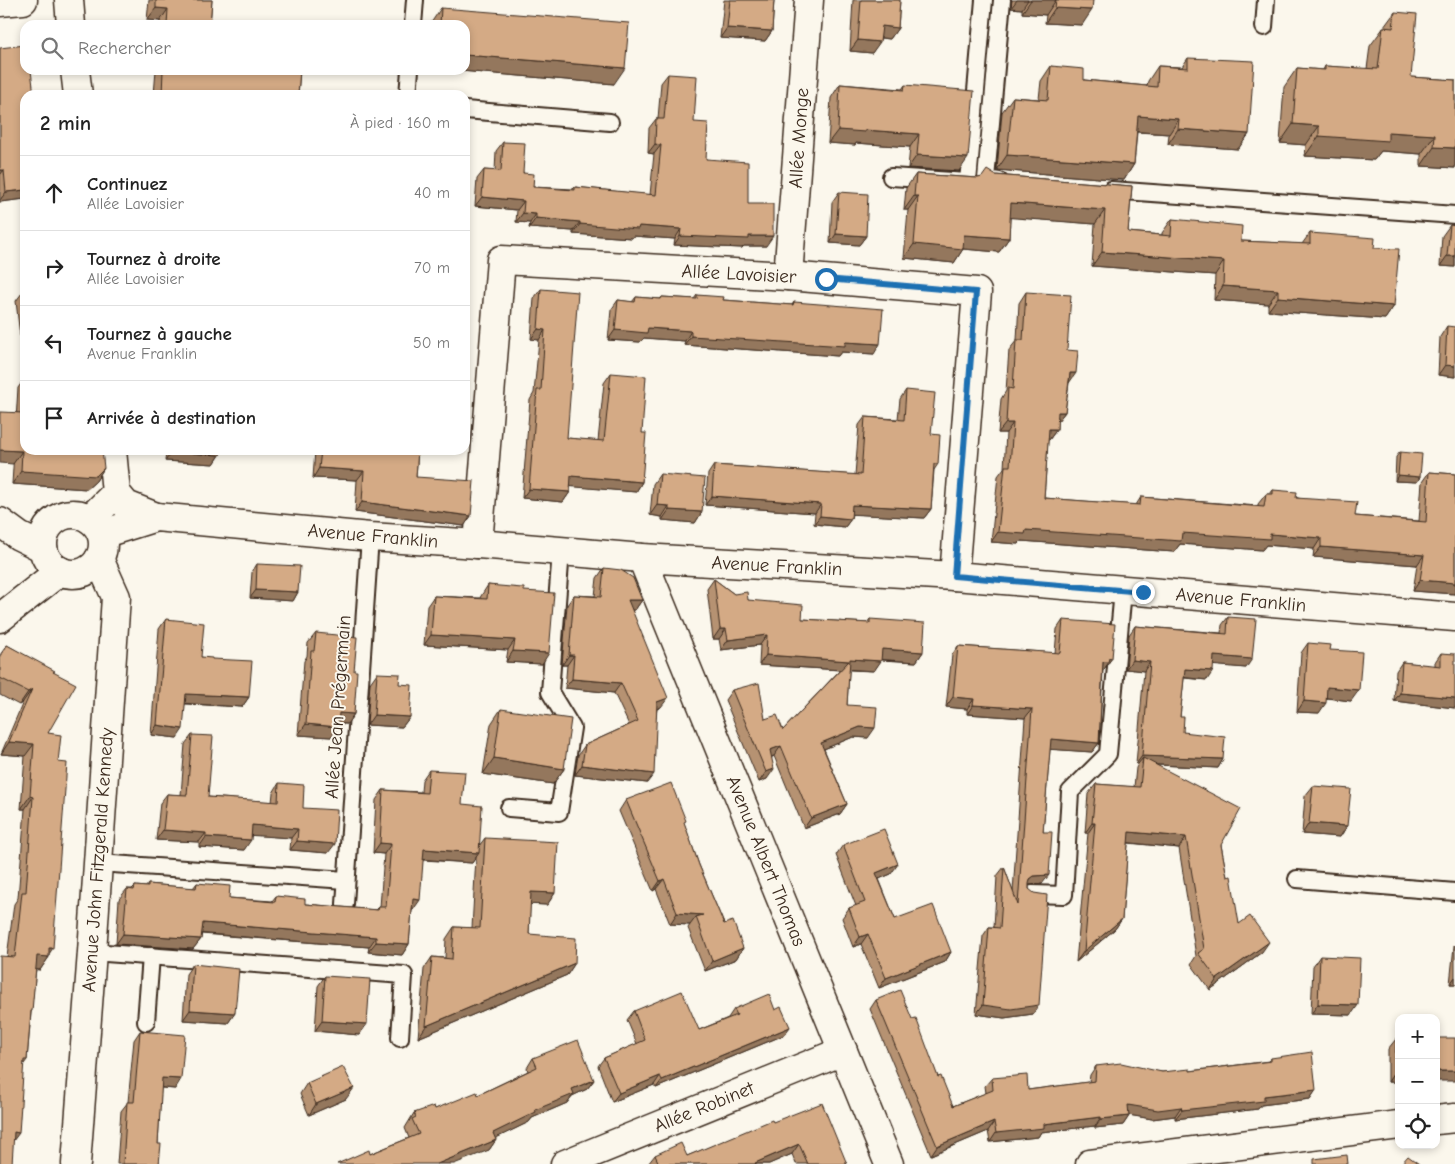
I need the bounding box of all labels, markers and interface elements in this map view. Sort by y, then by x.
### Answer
search box [20,20,470,75]
icon: search [38,34,66,62]
text: Rechercher [78,37,171,59]
street label: Allée Monge [785,87,813,189]
text: 2 min [40,111,91,135]
text: À pied · 160 m [350,114,450,132]
text: Continuez [87,173,167,195]
icon: ahead [40,179,68,207]
text: 40 m [414,184,450,202]
text: Allée Lavoisier [87,195,184,213]
text: Tournez à droite [87,248,221,270]
icon: right [40,254,68,282]
text: 70 m [414,259,450,277]
street label: Allée Lavoisier [681,260,797,288]
route start [815,268,838,291]
text: Allée Lavoisier [87,270,184,288]
text: Tournez à gauche [87,323,232,345]
icon: left [40,329,68,357]
text: 50 m [413,334,450,352]
text: Avenue Franklin [87,345,197,363]
icon: arrive [40,404,68,432]
text: Arrivée à destination [87,407,256,429]
street label: Avenue Franklin [307,519,439,553]
street label: Avenue Franklin [711,552,843,580]
route end [1132,581,1155,604]
street label: Avenue Franklin [1175,583,1307,617]
street label: Allée Jean Prégermain [321,614,355,800]
street label: Avenue John Fitzgerald Kennedy [78,727,118,993]
street label: Avenue Albert Thomas [722,773,810,950]
map controls [1395,1014,1440,1149]
button: + [1395,1014,1440,1059]
button: − [1395,1059,1440,1104]
street label: Allée Robinet [651,1077,758,1137]
button: locate [1395,1104,1440,1149]

